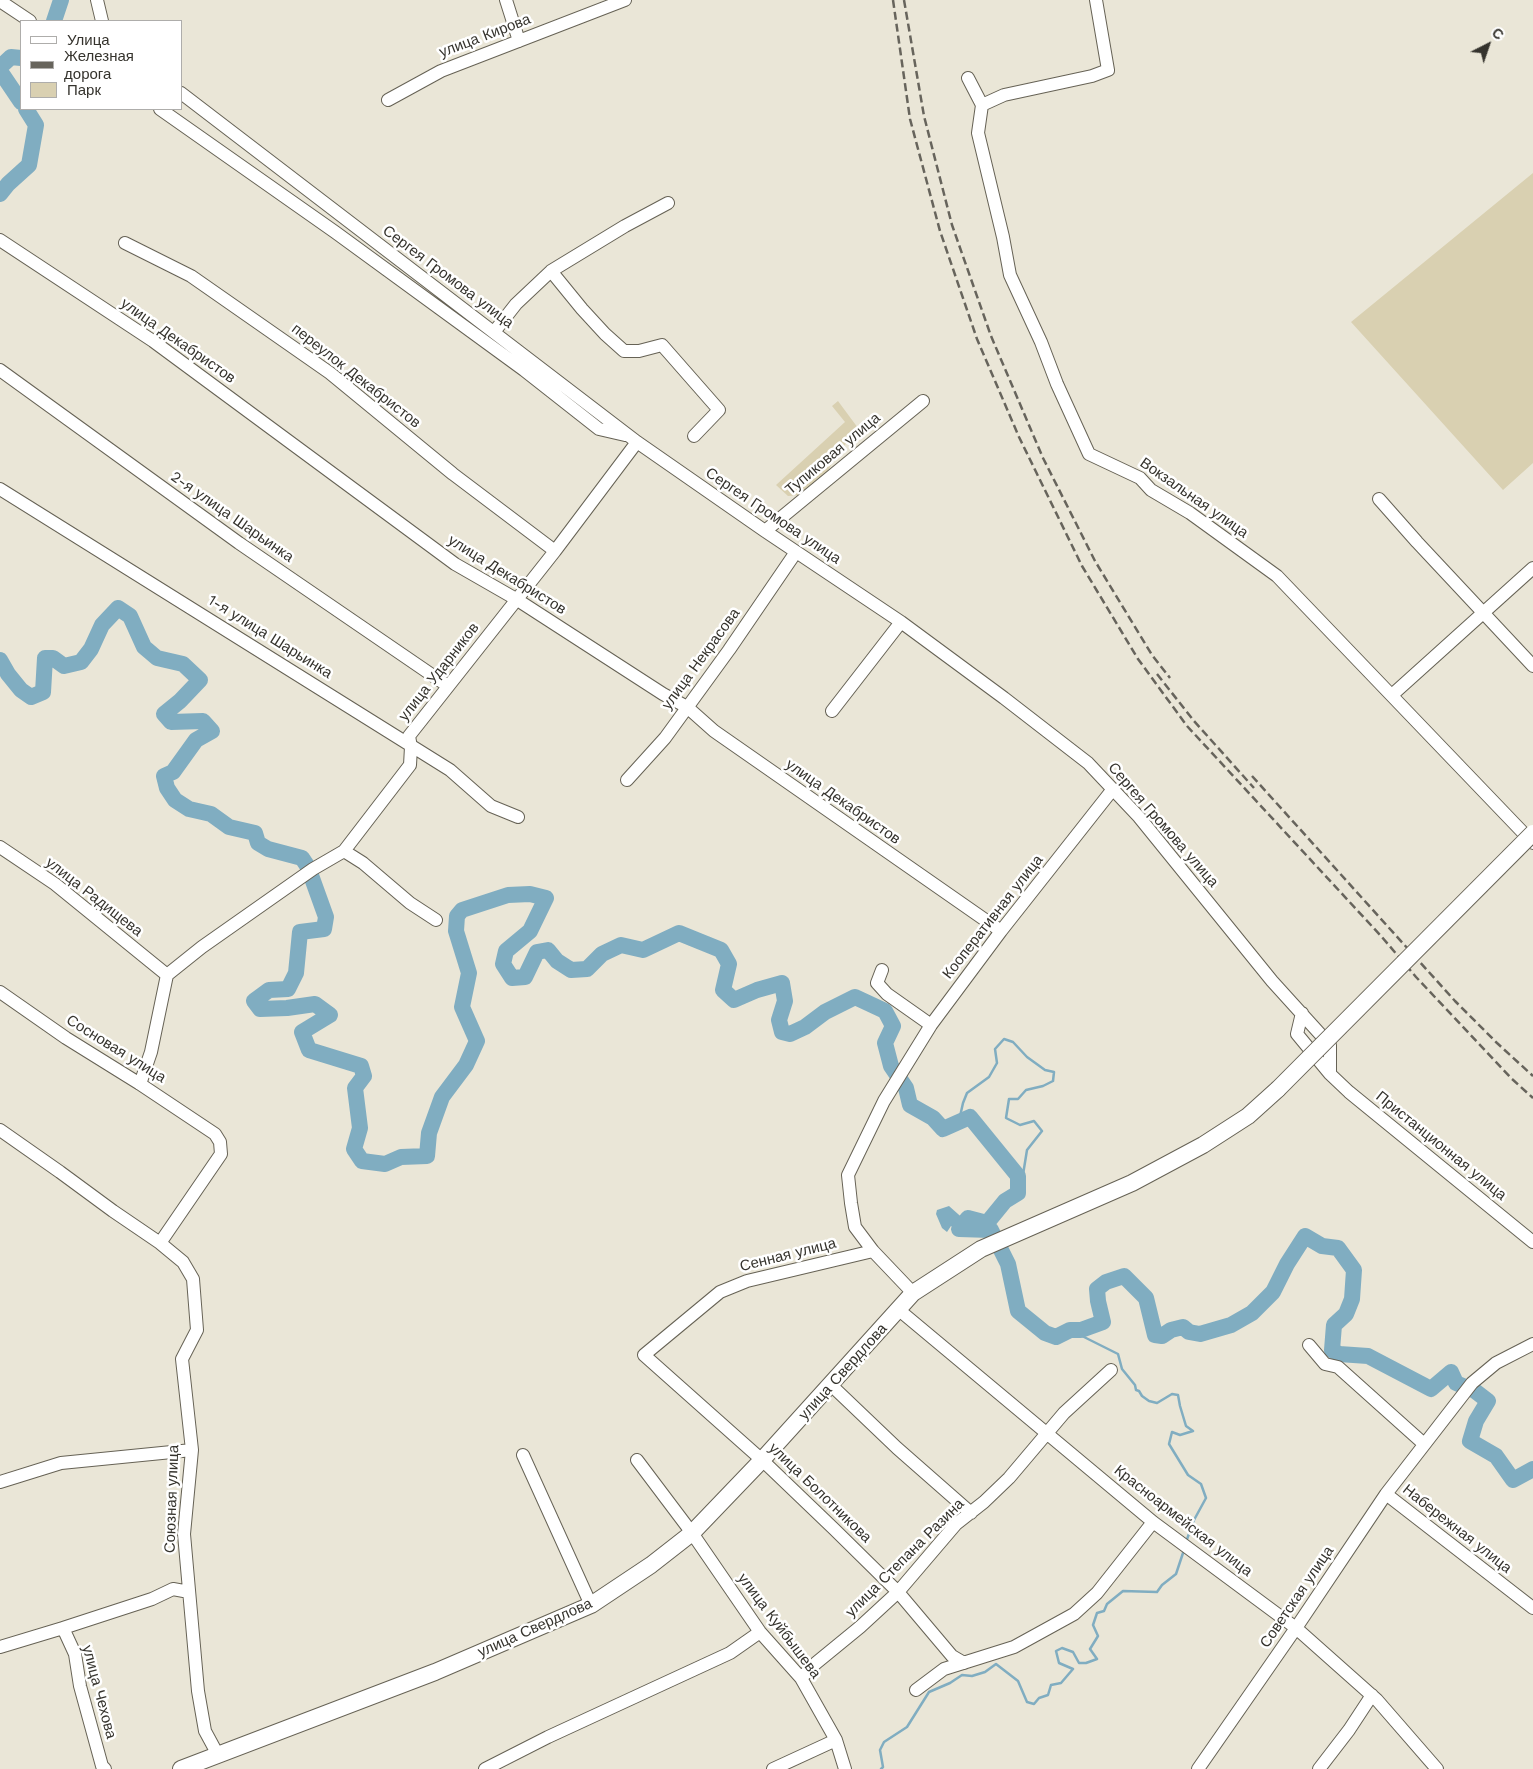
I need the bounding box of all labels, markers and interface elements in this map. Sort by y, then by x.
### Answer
street label: улица Кирова [437,10,533,62]
legend [20,20,182,110]
north arrow [1463,20,1513,70]
text: С [1489,24,1507,43]
text: Улица [67,31,110,49]
text: Железная дорога [64,47,134,83]
text: Парк [67,81,101,99]
street label: Сергея Громова улица [379,222,517,332]
street label: улица Декабристов [117,295,239,387]
street label: переулок Декабристов [288,320,424,432]
street label: Тупиковая улица [782,409,884,499]
street label: Вокзальная улица [1136,454,1252,542]
street label: Сергея Громова улица [702,464,844,568]
street label: 2-я улица Шарьинка [167,468,297,566]
street label: улица Декабристов [445,531,569,619]
street label: 1-я улица Шарьинка [204,591,336,683]
street label: улица Некрасова [658,605,744,713]
street label: улица Ударников [395,619,483,725]
street label: улица Декабристов [782,756,904,848]
street label: Сергея Громова улица [1104,759,1222,891]
street label: Кооперативная улица [939,851,1047,983]
street label: улица Радищева [42,854,146,940]
street label: Сосновая улица [63,1011,169,1087]
street label: Пристанционная улица [1372,1088,1510,1204]
street label: Сенная улица [738,1234,838,1276]
street label: улица Свердлова [795,1320,891,1424]
street label: улица Болотникова [765,1439,875,1547]
street label: Союзная улица [161,1445,183,1553]
street label: Красноармейская улица [1110,1461,1256,1581]
street label: Набережная улица [1399,1481,1515,1577]
street label: улица Степана Разина [842,1495,968,1621]
street label: Советская улица [1256,1543,1338,1651]
street label: улица Куйбышева [734,1570,824,1682]
street label: улица Свердлова [475,1595,595,1661]
street label: улица Чехова [78,1643,120,1741]

